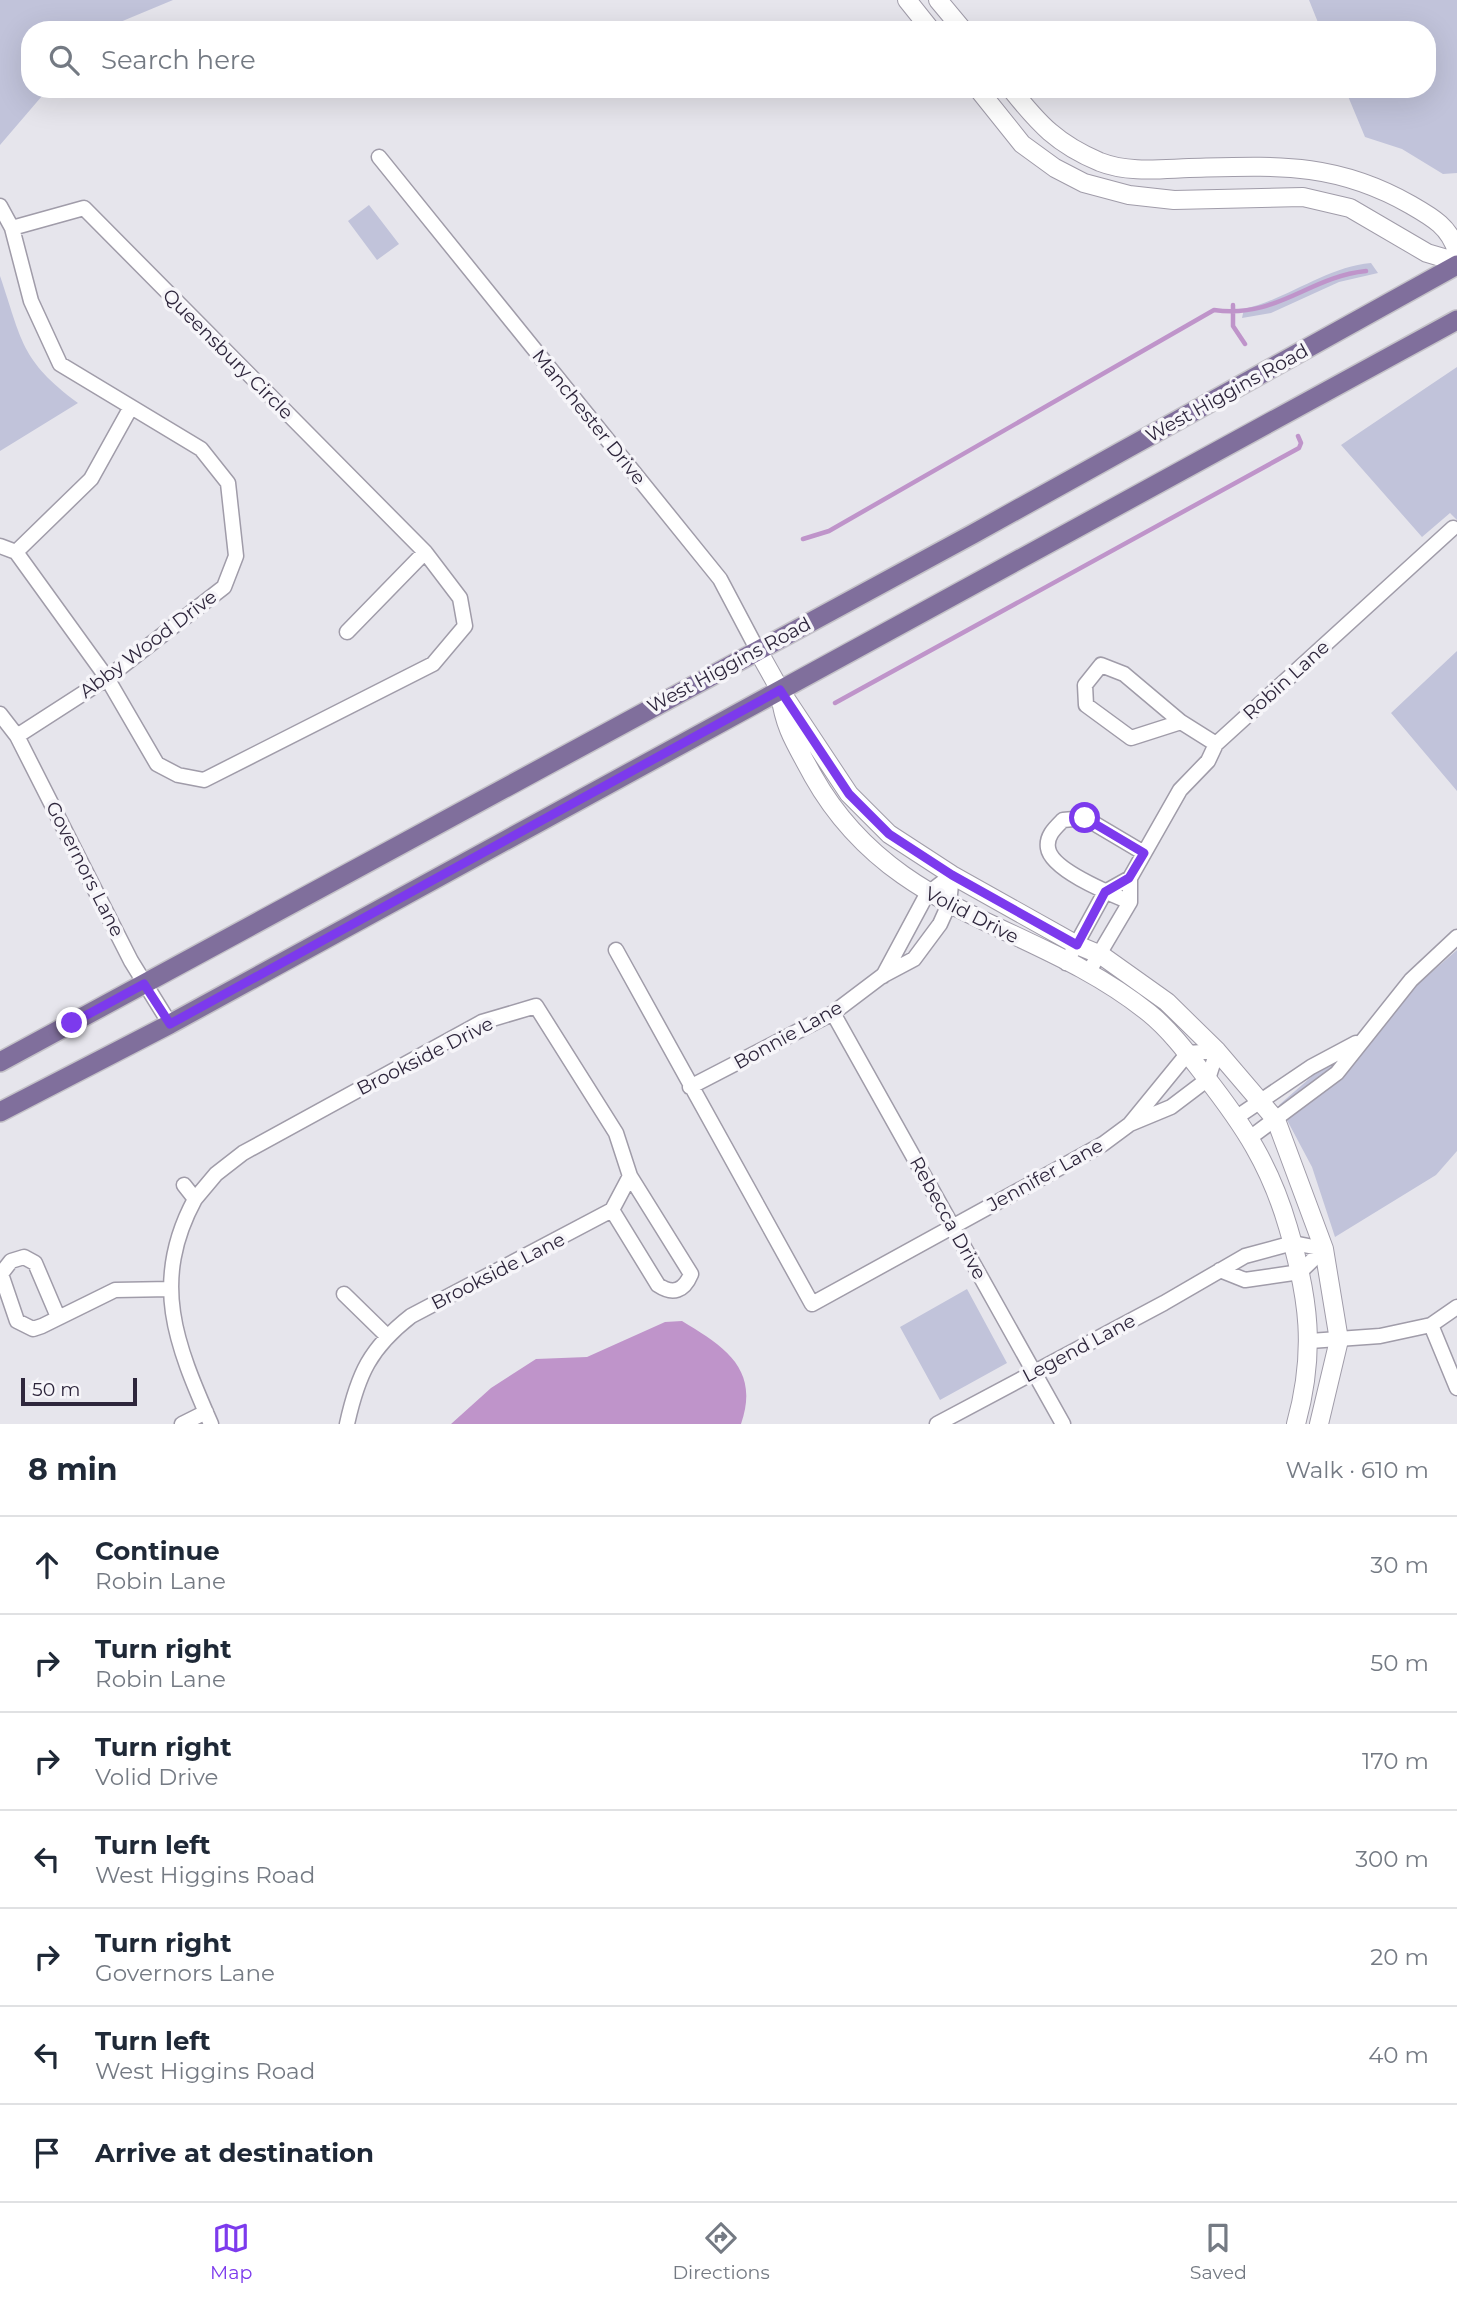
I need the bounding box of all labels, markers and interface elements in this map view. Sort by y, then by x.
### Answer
search box [21,21,1436,98]
icon: search [45,41,83,79]
text: Search here [101,44,256,76]
street label: Queensbury Circle [158,284,298,424]
street label: West Higgins Road [1142,339,1312,447]
street label: Manchester Drive [527,345,651,489]
street label: Abby Wood Drive [75,585,221,703]
street label: West Higgins Road [643,612,815,718]
street label: Robin Lane [1238,635,1334,725]
street label: Governors Lane [41,798,129,940]
route start [1069,802,1100,833]
street label: Volid Drive [921,882,1023,948]
street label: Bonnie Lane [730,996,846,1074]
route end [56,1007,87,1038]
street label: Brookside Drive [353,1012,497,1100]
street label: Jennifer Lane [982,1134,1107,1217]
street label: Rebecca Drive [905,1153,991,1283]
street label: Brookside Lane [427,1227,569,1315]
street label: Legend Lane [1019,1309,1139,1387]
scale bar [21,1375,136,1407]
text: 50 m [32,1378,80,1401]
text: 8 min [28,1451,118,1488]
text: Walk · 610 m [1285,1456,1429,1484]
text: Continue [95,1535,220,1567]
icon: ahead [28,1546,66,1584]
text: 30 m [1370,1551,1429,1579]
text: Robin Lane [95,1567,226,1595]
text: Turn right [95,1633,231,1665]
icon: right [28,1644,66,1682]
text: 50 m [1370,1649,1429,1677]
text: Robin Lane [95,1665,226,1693]
text: Turn right [95,1731,231,1763]
icon: right [28,1742,66,1780]
text: 170 m [1362,1747,1429,1775]
text: Volid Drive [95,1763,218,1791]
text: Turn left [95,1829,211,1861]
icon: left [28,1840,66,1878]
text: 300 m [1355,1845,1429,1873]
text: West Higgins Road [95,1861,315,1889]
text: Turn right [95,1927,231,1959]
icon: right [28,1938,66,1976]
text: 20 m [1370,1943,1429,1971]
text: Governors Lane [95,1959,275,1987]
text: Turn left [95,2025,211,2057]
icon: left [28,2036,66,2074]
text: 40 m [1368,2041,1429,2069]
text: West Higgins Road [95,2057,315,2085]
icon: arrive [28,2134,66,2172]
text: Arrive at destination [95,2137,374,2169]
tab: Map [210,2219,252,2284]
tab: Directions [672,2219,770,2284]
tab: Saved [1190,2219,1247,2284]

